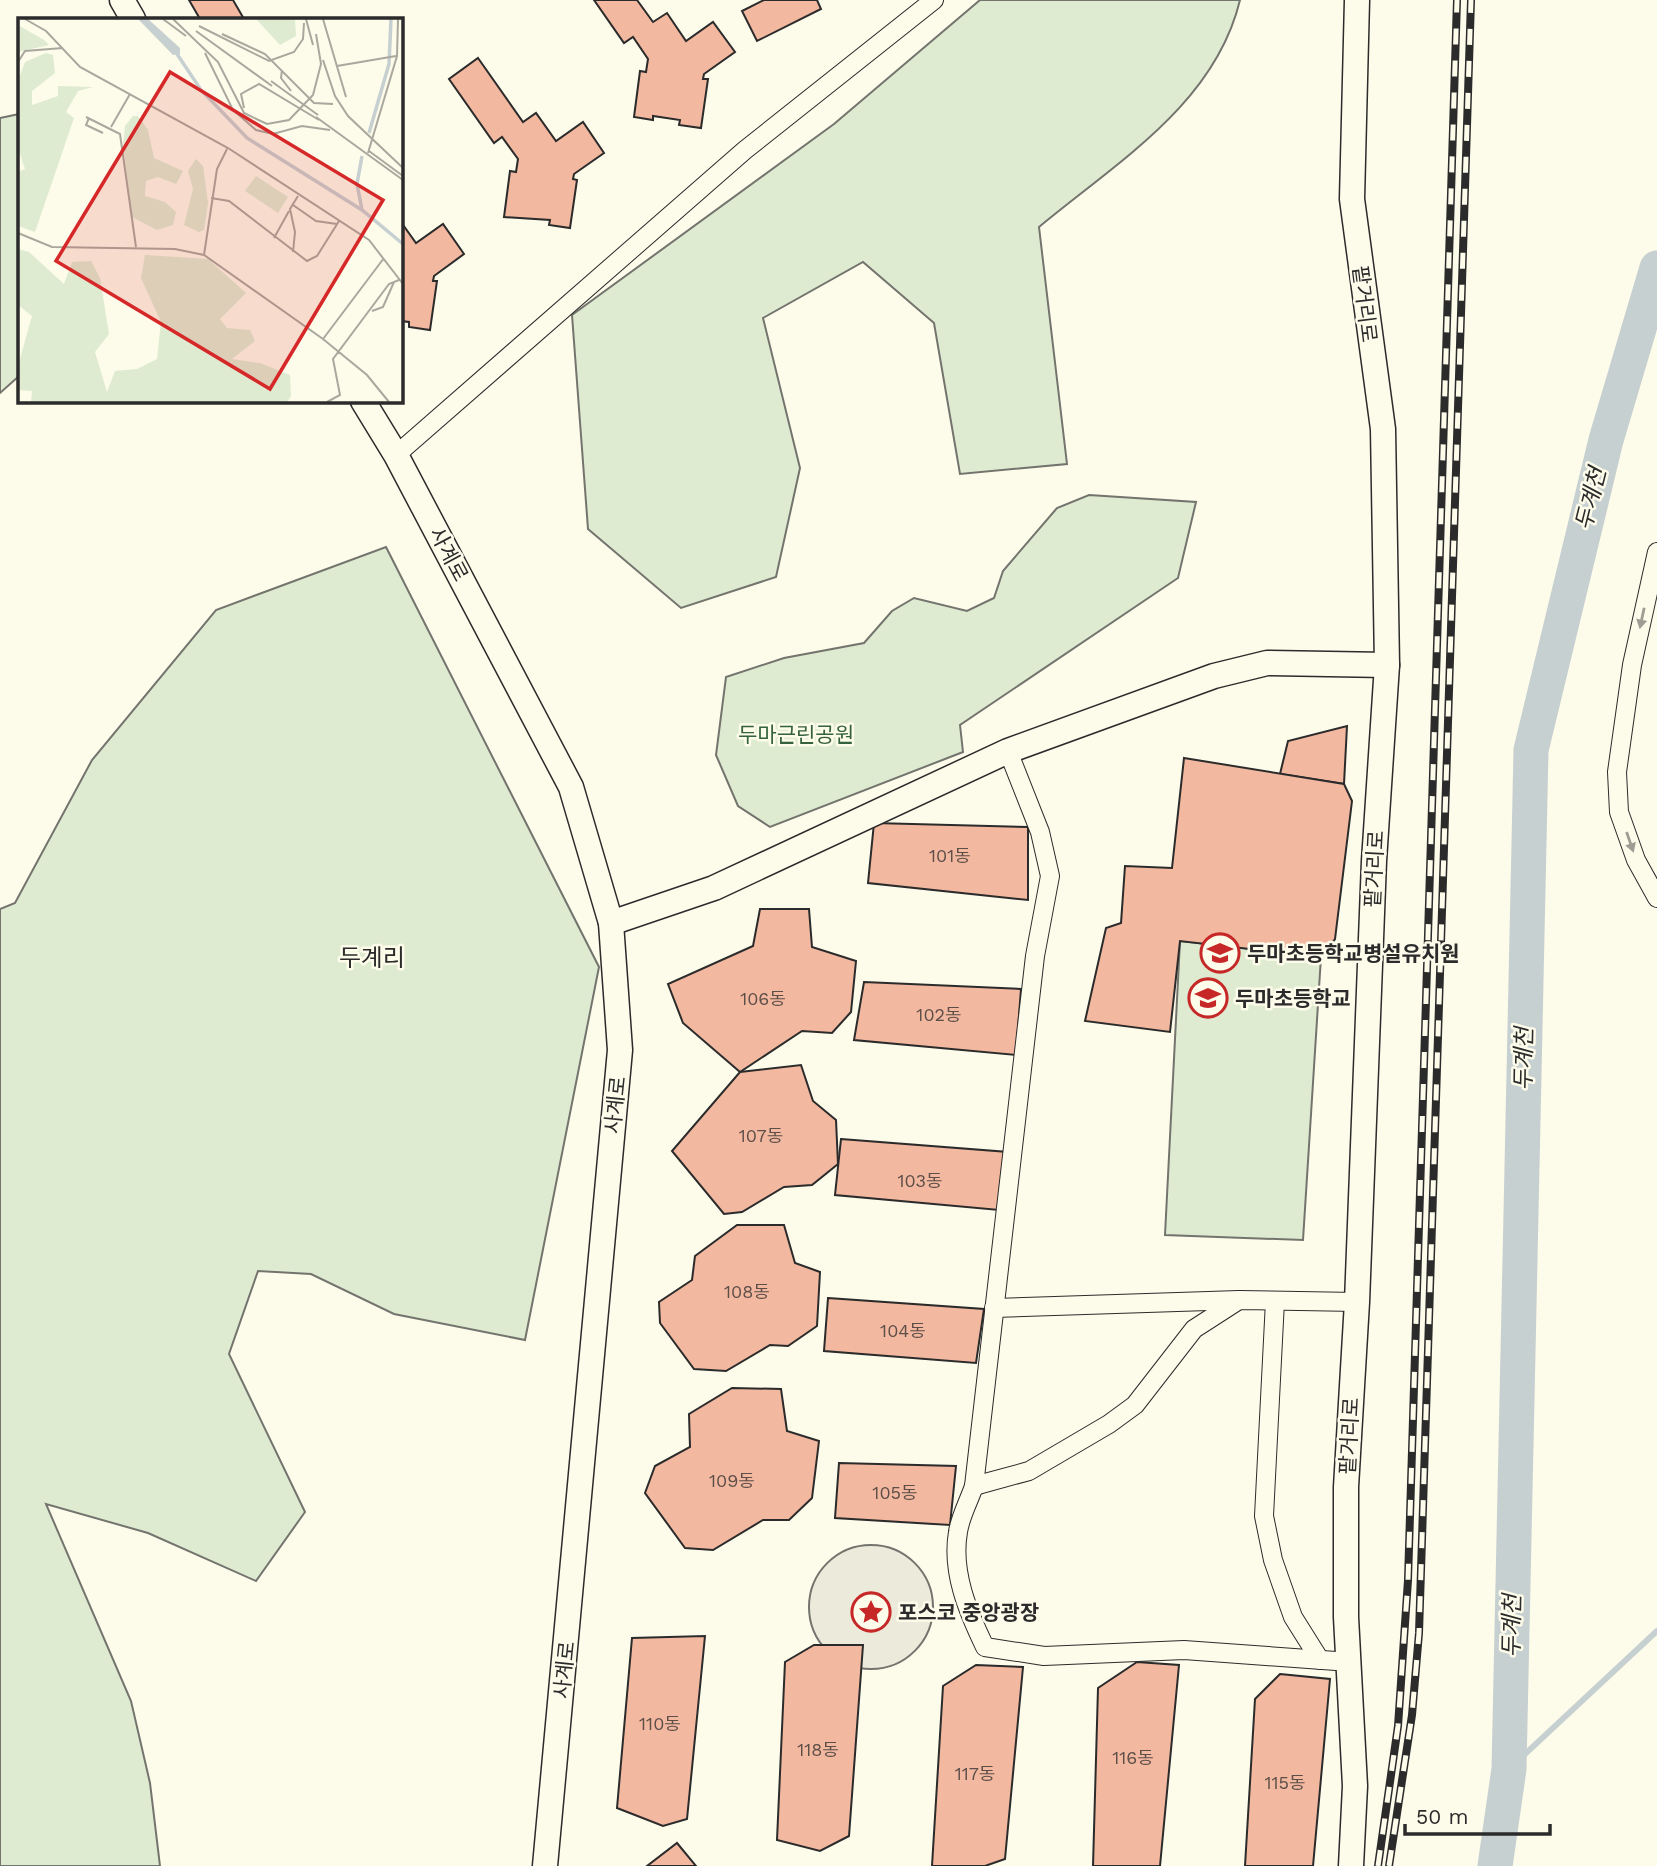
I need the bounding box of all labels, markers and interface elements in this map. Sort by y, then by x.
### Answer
inset map [18,18,402,402]
street label: 팥거리로 [1348,264,1382,344]
water label: 두계천 [1570,462,1612,533]
street label: 사계로 [424,523,474,585]
one-way arrow [1636,607,1647,629]
park label: 두마근린공원 [738,722,854,747]
street label: 팥거리로 [1359,830,1389,908]
one-way arrow [1625,832,1636,853]
house number: 101동 [929,845,971,866]
school or university icon: 두마초등학교병설유치원 [1199,932,1241,974]
place label: 두마초등학교병설유치원 [1247,941,1460,966]
district label: 두계리 [339,944,405,972]
school or university icon: 두마초등학교 [1187,977,1229,1019]
place label: 두마초등학교 [1235,986,1351,1011]
house number: 106동 [740,988,786,1009]
house number: 102동 [916,1004,962,1025]
water label: 두계천 [1510,1024,1538,1091]
street label: 사계로 [600,1075,630,1135]
house number: 107동 [739,1125,783,1146]
house number: 103동 [898,1170,942,1191]
house number: 108동 [724,1281,770,1302]
house number: 104동 [880,1320,926,1341]
street label: 팥거리로 [1334,1397,1364,1475]
house number: 109동 [709,1470,755,1491]
house number: 105동 [872,1482,918,1503]
place icon: 포스코 중앙광장 [850,1591,892,1633]
water label: 두계천 [1498,1591,1526,1658]
place label: 포스코 중앙광장 [898,1600,1039,1625]
street label: 사계로 [549,1640,579,1700]
house number: 110동 [639,1713,681,1734]
house number: 118동 [797,1739,839,1760]
house number: 116동 [1112,1747,1154,1768]
house number: 117동 [955,1763,995,1784]
house number: 115동 [1264,1772,1306,1793]
scale bar [1405,1792,1550,1836]
text: 50 m [1416,1804,1468,1829]

